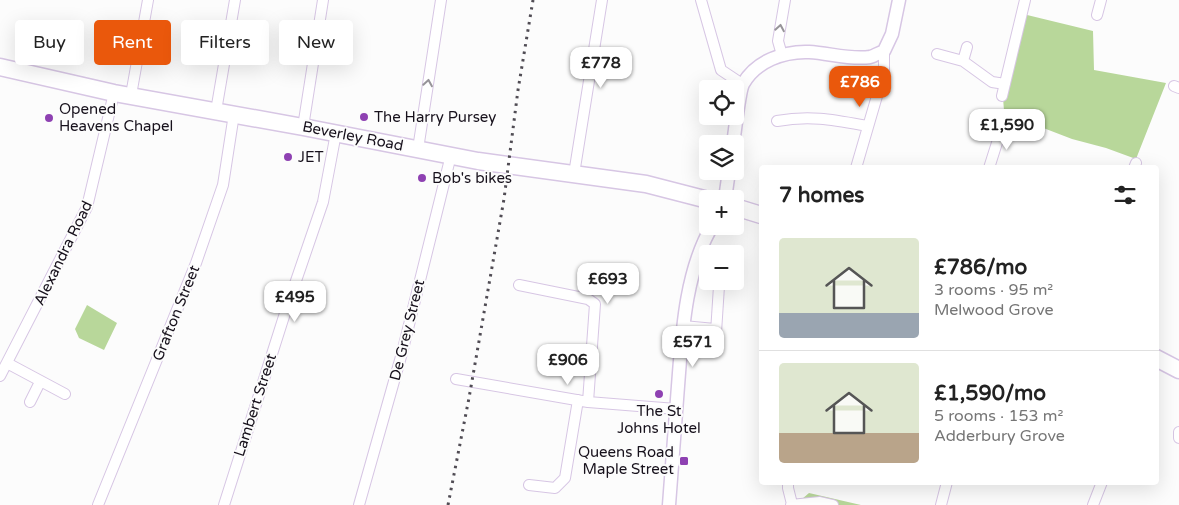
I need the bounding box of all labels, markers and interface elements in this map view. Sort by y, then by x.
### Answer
chip: Buy [15,20,84,65]
chip: Rent [94,20,171,65]
chip: Filters [181,20,269,65]
chip: New [279,20,353,65]
one-way arrow [775,23,785,32]
pin: £778 [571,46,631,89]
text: £778 [581,53,621,73]
pin: £786 [830,66,890,108]
text: £786 [840,72,880,92]
one-way arrow [423,79,433,88]
map controls [699,80,744,290]
button: locate [699,80,744,125]
place label: Opened Heavens Chapel [59,100,173,135]
place label: The Harry Pursey [374,108,496,126]
pin: £1,590 [966,108,1048,151]
marker: The Harry Pursey [358,111,370,123]
marker: Opened Heavens Chapel [43,112,55,124]
text: £1,590 [980,115,1034,135]
street label: Beverley Road [301,117,405,155]
button: layers [699,135,744,180]
place label: JET [298,148,324,166]
marker: JET [282,151,294,163]
place label: Bob's bikes [432,169,512,187]
marker: Bob's bikes [416,172,428,184]
icon: filters [1111,181,1139,209]
text: 7 homes [779,183,864,208]
button: + [699,190,744,235]
street label: Alexandra Road [30,198,96,308]
button: − [699,245,744,290]
text: £786/mo [934,255,1027,280]
icon: home [819,258,879,318]
street label: Grafton Street [149,262,203,363]
pin: £693 [578,262,638,305]
text: £693 [588,269,628,289]
street label: De Grey Street [386,277,428,382]
pin: £495 [265,280,325,323]
text: 3 rooms · 95 m² [934,280,1053,300]
text: £495 [275,287,315,307]
text: Melwood Grove [934,300,1054,320]
pin: £571 [663,326,723,368]
text: £571 [673,332,713,352]
pin: £906 [538,344,598,386]
text: £906 [548,350,588,370]
street label: Lambert Street [230,351,280,459]
text: £1,590/mo [934,381,1046,406]
icon: home [819,383,879,443]
marker: The St Johns Hotel [653,388,665,400]
place label: The St Johns Hotel [617,402,701,437]
text: 5 rooms · 153 m² [934,406,1063,426]
text: Adderbury Grove [934,426,1065,446]
place label: Queens Road Maple Street [578,443,674,478]
marker: Queens Road Maple Street [678,455,690,467]

